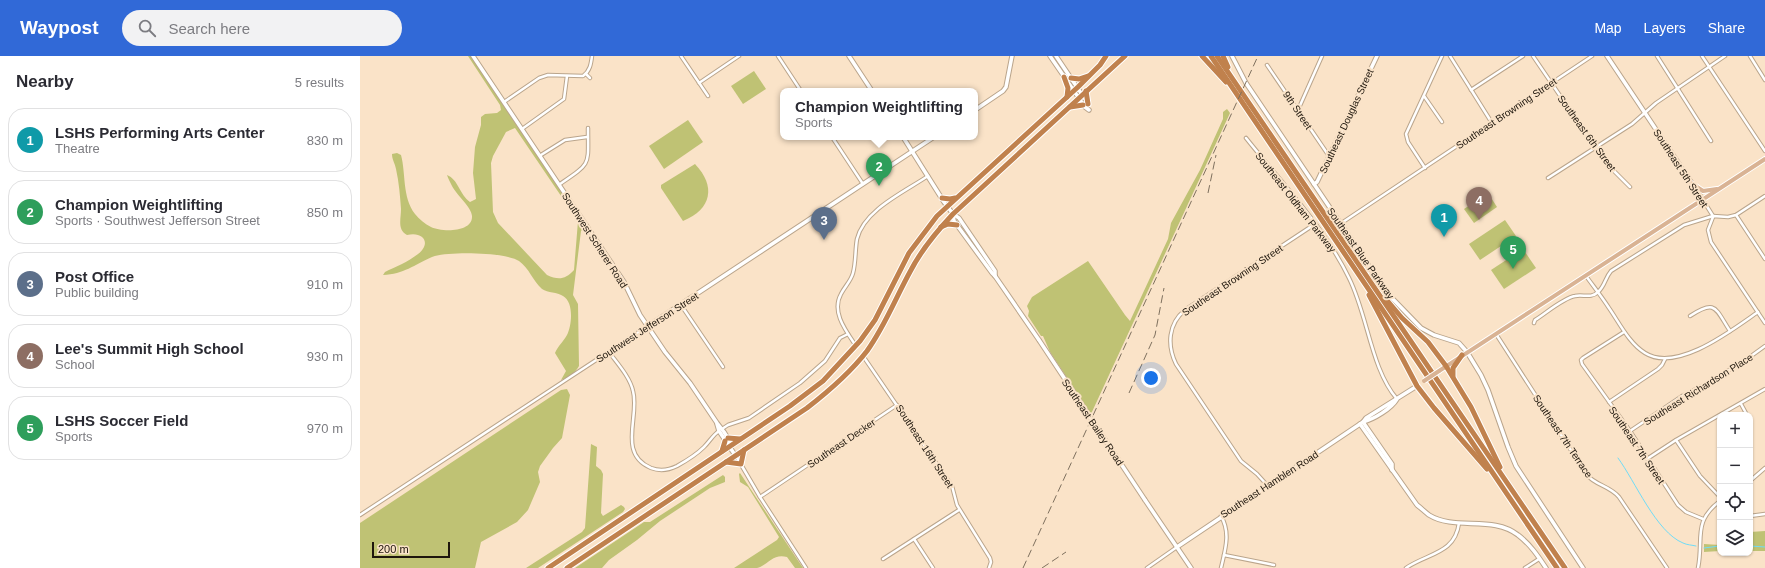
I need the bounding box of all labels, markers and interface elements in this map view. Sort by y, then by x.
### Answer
search box [122,10,402,46]
text: Waypost [20,17,98,38]
icon: search [136,17,158,39]
text: Search here [168,20,250,37]
text: Map [1594,20,1622,36]
text: Layers [1644,20,1686,36]
text: Share [1708,20,1745,36]
street label: Southeast Douglas Street [1317,67,1376,175]
text: Nearby [16,72,74,91]
text: 5 results [295,75,344,90]
street label: Southeast Browning Street [1454,75,1559,151]
popup [780,88,978,140]
street label: 9th Street [1281,89,1314,132]
street label: Southeast 6th Street [1555,93,1618,174]
text: Champion Weightlifting [795,98,963,115]
text: Sports [795,115,833,130]
text: LSHS Performing Arts Center [55,124,264,141]
street label: Southeast 5th Street [1651,127,1710,210]
text: 1 [26,133,34,148]
text: 830 m [307,133,343,148]
text: Theatre [55,141,100,156]
street label: Southeast Oldham Parkway [1253,150,1338,255]
pin: 2 [866,153,892,186]
pin: 4 [1466,187,1492,220]
street label: Southwest Scherer Road [560,191,629,290]
text: Champion Weightlifting [55,196,223,213]
pin: 1 [1431,204,1457,237]
text: 2 [26,205,34,220]
text: 850 m [307,205,343,220]
street label: Southeast Blue Parkway [1325,206,1396,301]
pin: 3 [811,207,837,240]
text: Sports · Southwest Jefferson Street [55,213,260,228]
pin: 5 [1500,236,1526,269]
street label: Southeast Browning Street [1180,242,1285,318]
text: Post Office [55,268,134,285]
text: 3 [26,277,34,292]
text: 910 m [307,277,343,292]
text: Public building [55,285,139,300]
street label: Southwest Jefferson Street [594,290,701,365]
text: Lee's Summit High School [55,340,244,357]
text: 4 [26,349,34,364]
text: 930 m [307,349,343,364]
street label: Southeast Richardson Place [1642,351,1755,428]
text: School [55,357,95,372]
your location [1141,368,1161,388]
street label: Southeast Bailey Road [1060,377,1126,468]
street label: Southeast 7th Terrace [1531,393,1595,480]
street label: Southeast 16th Street [894,403,956,490]
street label: Southeast 7th Street [1607,404,1667,486]
text: LSHS Soccer Field [55,412,188,429]
map controls [1717,412,1753,556]
button: + [1717,412,1753,448]
street label: Southeast Decker [805,416,878,470]
text: 5 [26,421,34,436]
text: 970 m [307,421,343,436]
text: Sports [55,429,93,444]
button: − [1717,448,1753,484]
street label: Southeast Hamblen Road [1218,449,1320,520]
button: locate [1717,484,1753,520]
button: layers [1717,520,1753,556]
scale bar [372,540,450,559]
text: 200 m [378,543,409,555]

